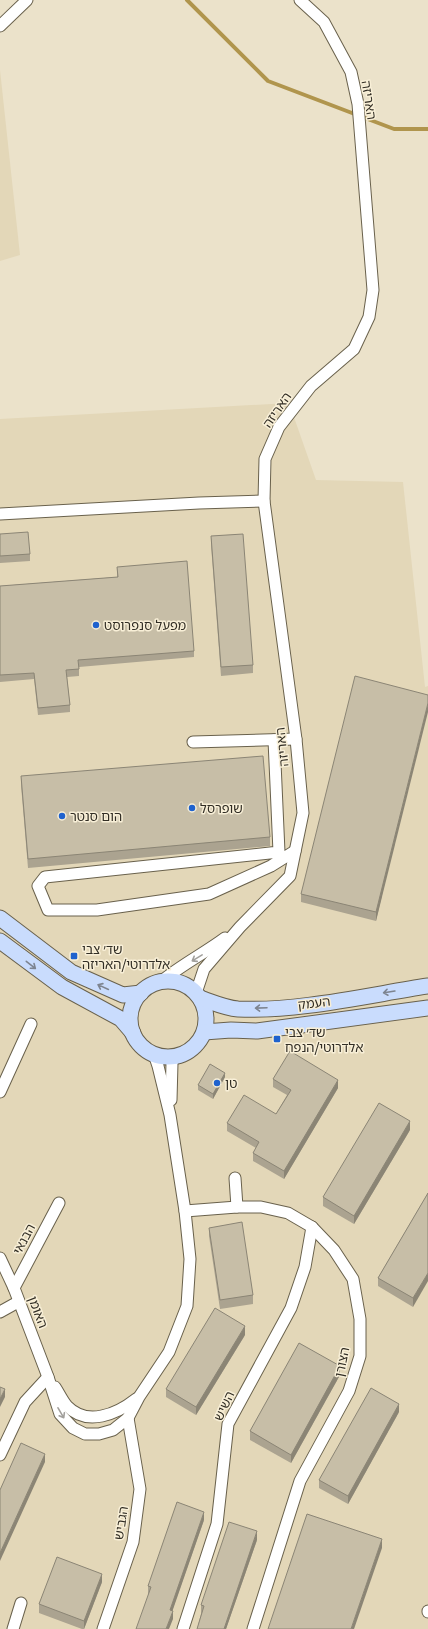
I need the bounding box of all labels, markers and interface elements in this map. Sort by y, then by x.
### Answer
street label: האריזה [358,79,380,121]
street label: האריזה [259,389,295,431]
place label: מפעל סנפרוסט [104,617,187,634]
marker: מפעל סנפרוסט [91,620,101,630]
street label: האריזה [271,726,293,768]
place label: שופרסל [200,800,243,817]
marker: שופרסל [187,803,197,813]
place label: הום סנטר [70,808,122,825]
marker: הום סנטר [57,811,67,821]
place label: שד׳ צבי אלדרוטי/האריזה [82,941,170,973]
marker: שד׳ צבי אלדרוטי/האריזה [69,951,79,961]
one-way arrow [191,954,203,962]
one-way arrow [25,961,36,970]
one-way arrow [98,983,110,990]
one-way arrow [383,988,396,996]
street label: העמק [297,993,331,1013]
one-way arrow [255,1004,268,1012]
place label: שד׳ צבי אלדרוטי/הנפח [285,1024,363,1056]
marker: שד׳ צבי אלדרוטי/הנפח [272,1034,282,1044]
place label: טן [225,1075,238,1092]
marker: טן [212,1078,222,1088]
street label: הבנאי [9,1221,39,1257]
street label: האומן [24,1293,52,1331]
street label: הצורן [331,1345,353,1379]
street label: השיש [210,1388,238,1424]
one-way arrow [57,1407,65,1419]
street label: הגביש [110,1505,132,1541]

